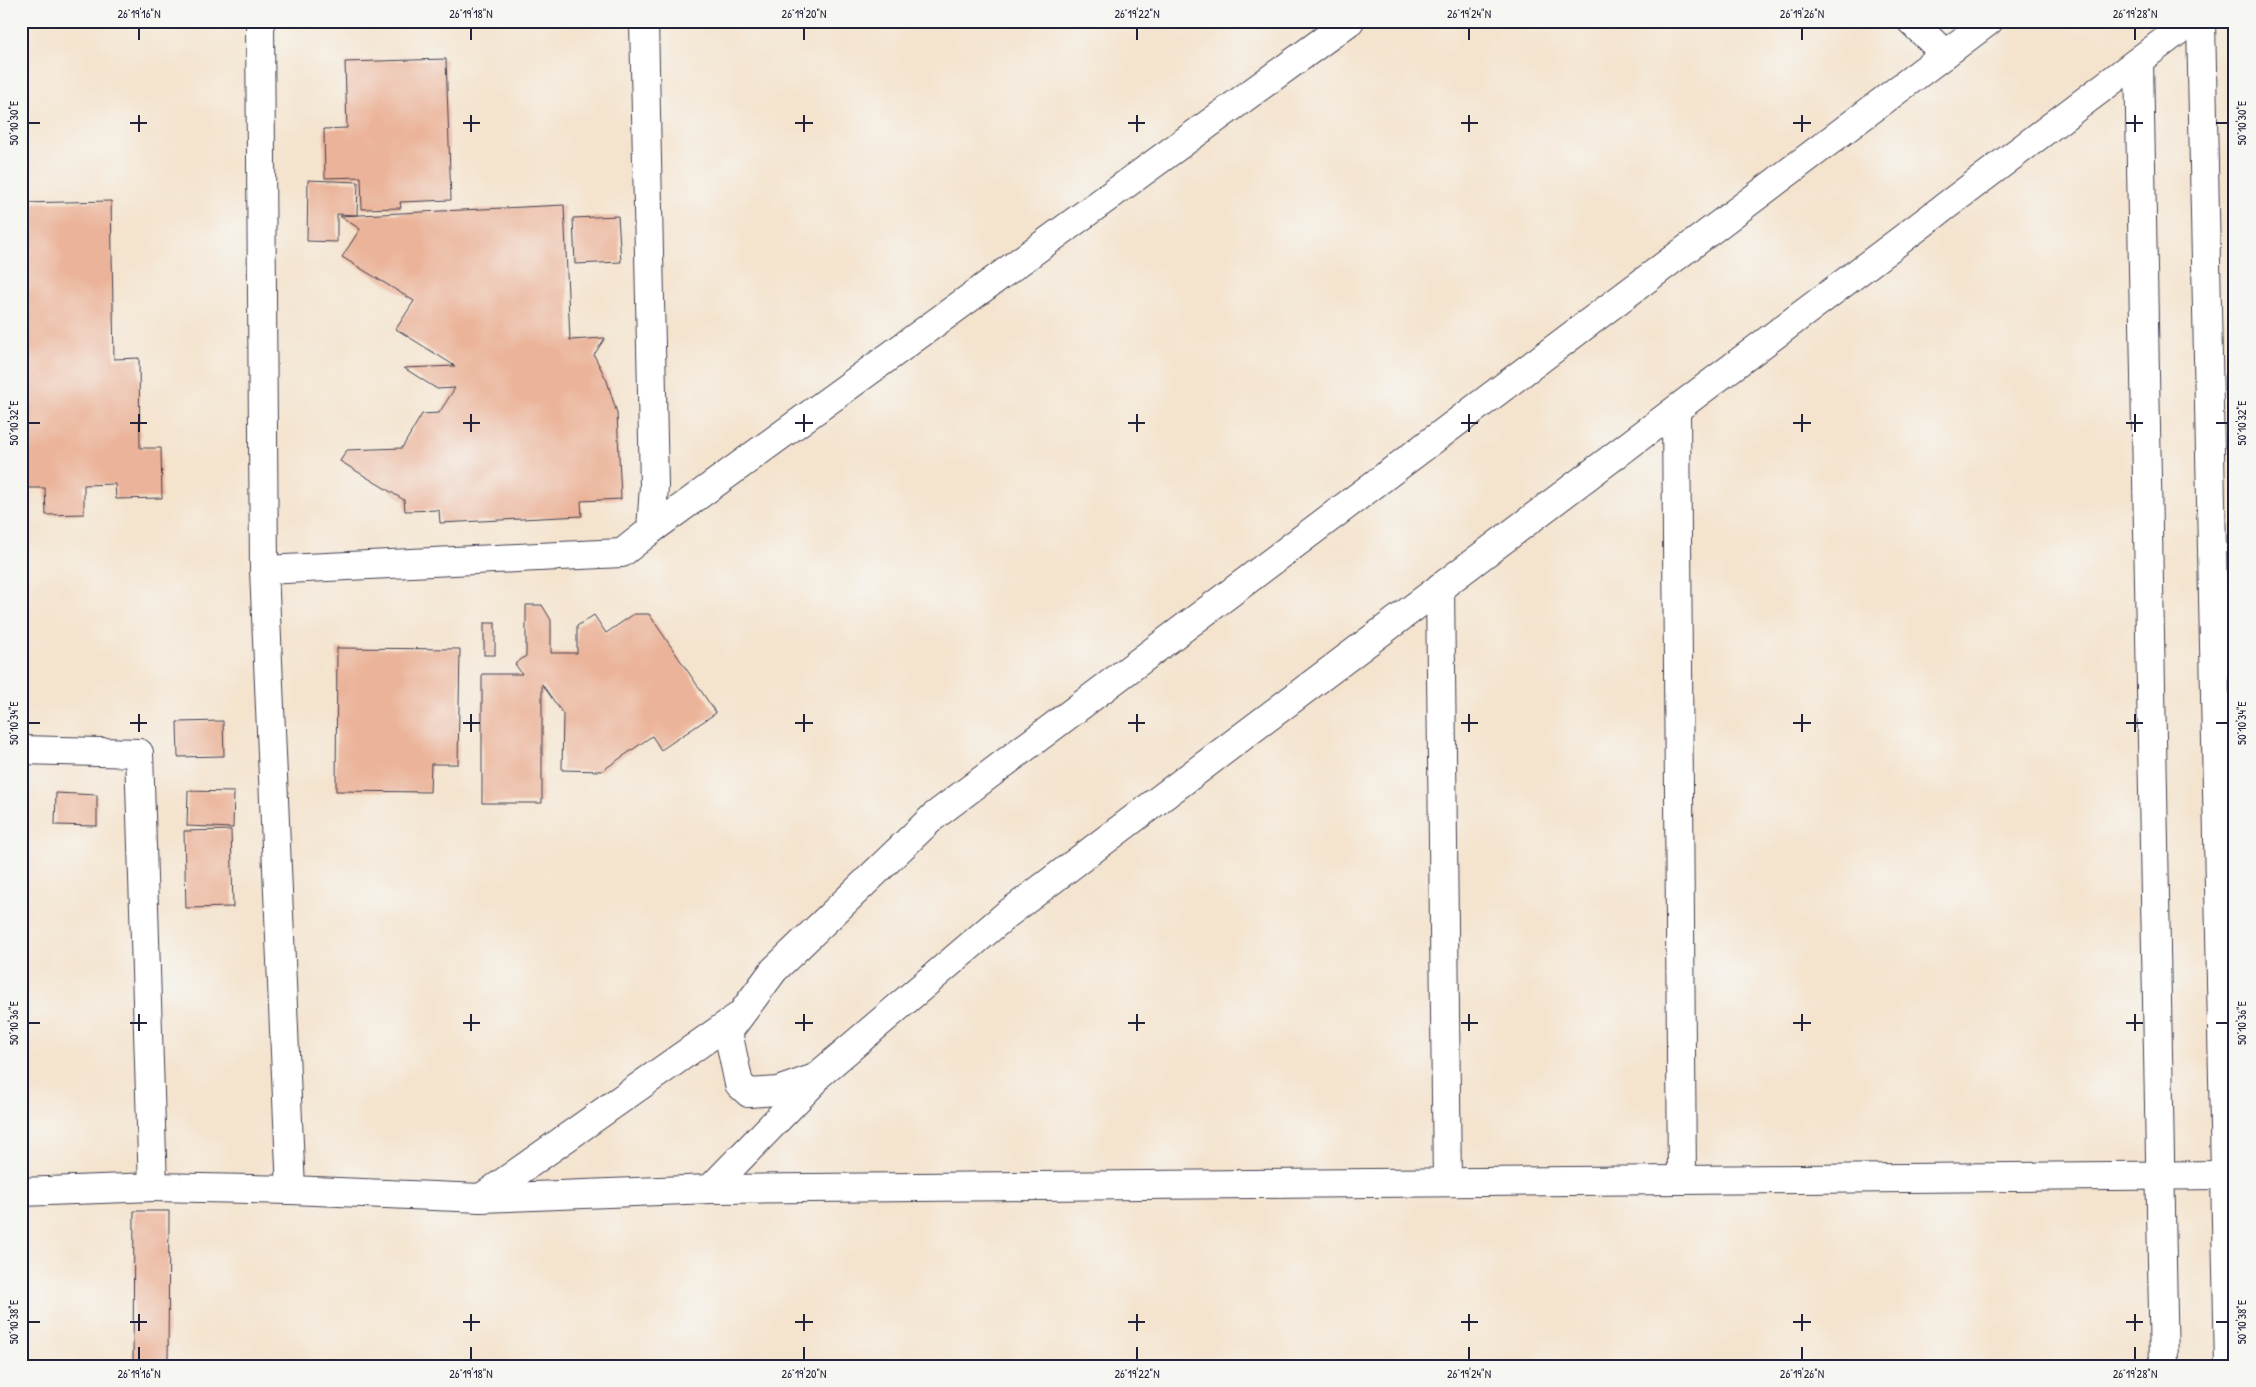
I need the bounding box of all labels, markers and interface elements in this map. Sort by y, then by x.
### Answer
text: 26°19'16"N [117,5,161,22]
text: 26°19'18"N [449,5,493,22]
text: 26°19'20"N [782,5,826,22]
text: 26°19'22"N [1114,5,1160,22]
text: 26°19'24"N [1447,5,1491,22]
text: 26°19'26"N [1780,5,1824,22]
text: 26°19'28"N [2113,5,2157,22]
text: 50°10'30"E [5,100,22,145]
text: 50°10'30"E [2233,100,2250,145]
text: 50°10'32"E [5,400,22,445]
text: 50°10'32"E [2233,400,2250,445]
text: 50°10'34"E [5,700,22,745]
text: 50°10'34"E [2233,700,2250,745]
text: 50°10'36"E [5,1000,22,1045]
text: 50°10'36"E [2233,1000,2250,1045]
text: 50°10'38"E [5,1299,22,1344]
text: 50°10'38"E [2233,1299,2250,1344]
text: 26°19'16"N [117,1365,161,1382]
text: 26°19'18"N [449,1365,493,1382]
text: 26°19'20"N [782,1365,826,1382]
text: 26°19'22"N [1114,1365,1160,1382]
text: 26°19'24"N [1447,1365,1491,1382]
text: 26°19'26"N [1780,1365,1824,1382]
text: 26°19'28"N [2113,1365,2157,1382]

